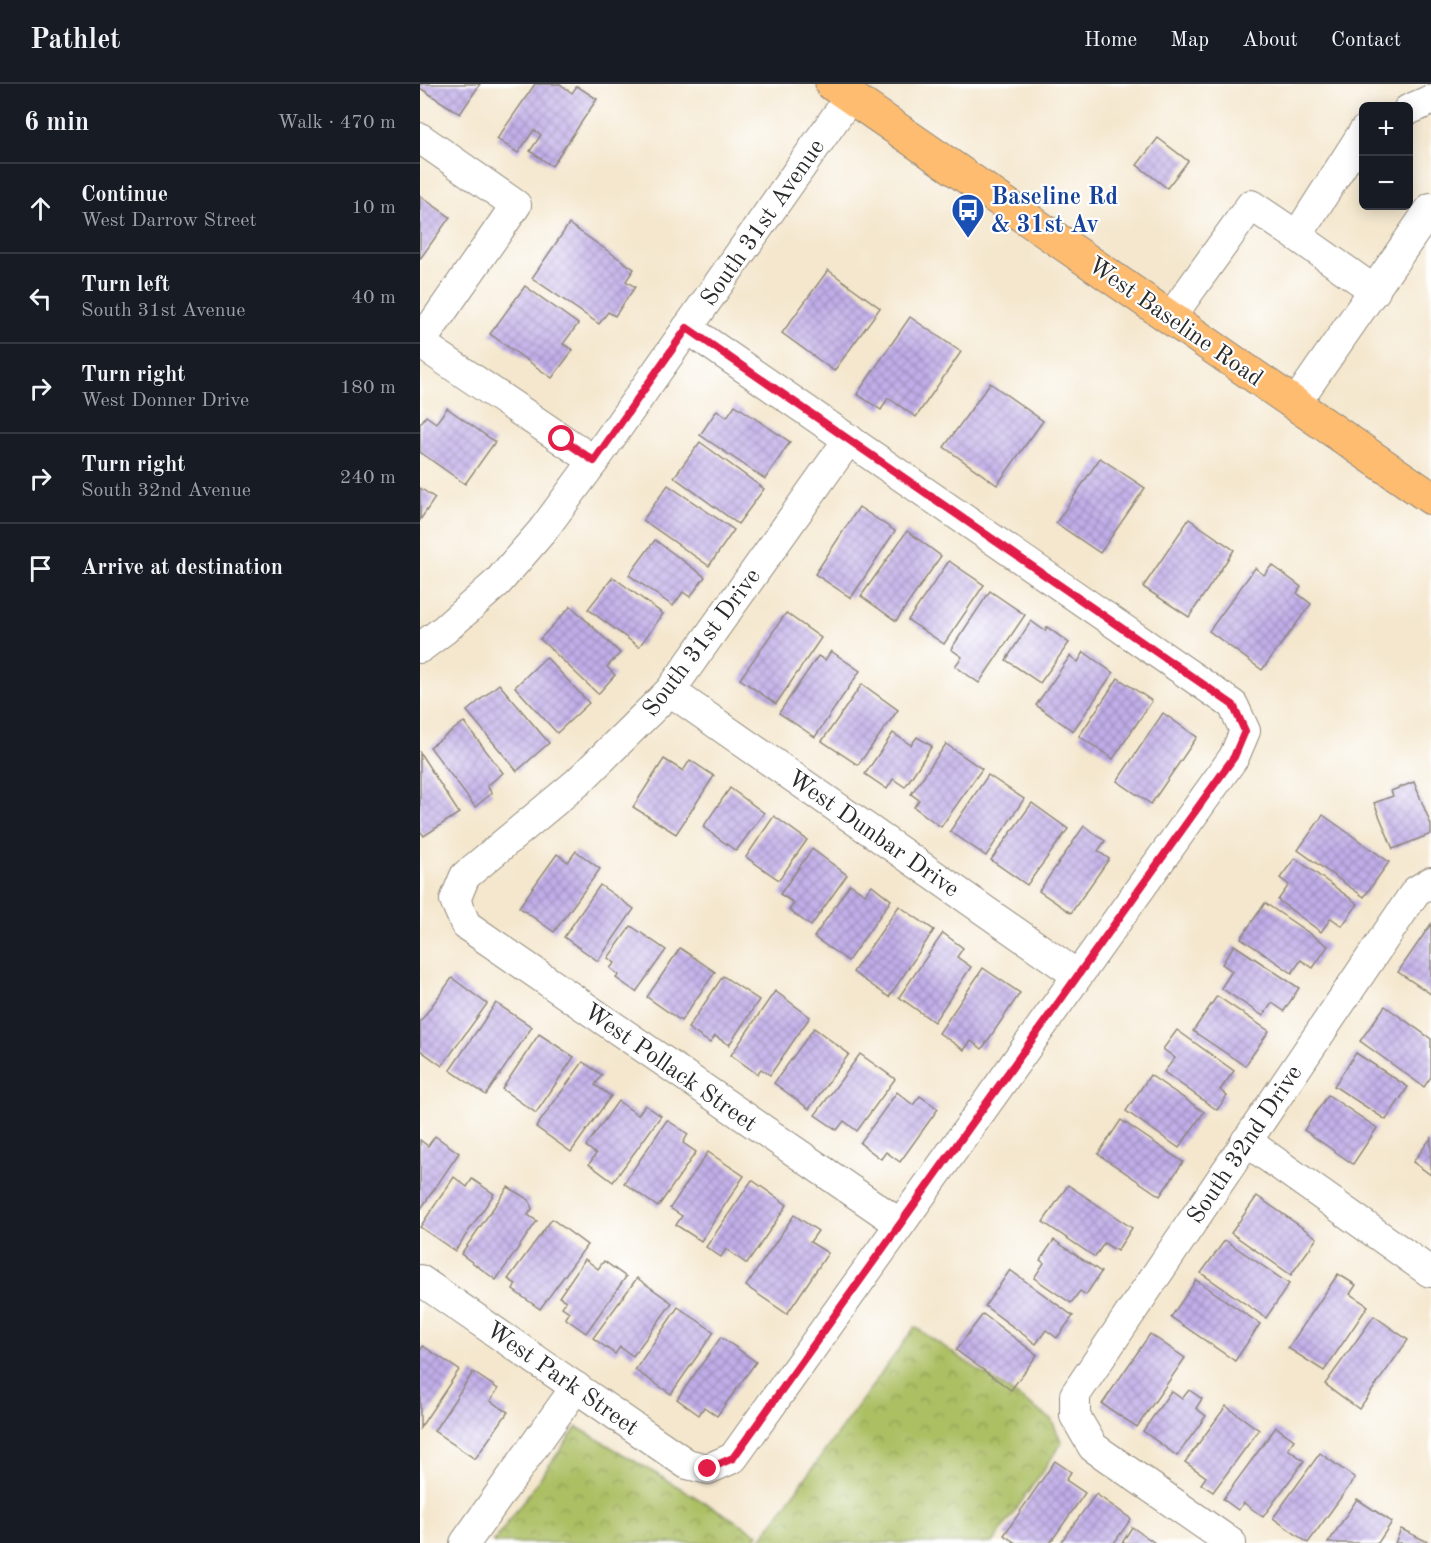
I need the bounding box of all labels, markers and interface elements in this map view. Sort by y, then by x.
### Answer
text: Pathlet [30,27,121,55]
text: Home [1084,30,1137,51]
text: Map [1170,30,1209,51]
text: About [1242,30,1298,51]
text: Contact [1331,30,1401,51]
map controls [1359,102,1413,210]
button: + [1359,102,1413,156]
text: 6 min [24,110,89,136]
text: Walk · 470 m [277,113,396,133]
street label: South 31st Avenue [697,135,830,311]
button: − [1359,156,1413,210]
text: Continue [81,184,168,206]
place label: Baseline Rd & 31st Av [991,186,1118,238]
icon: ahead [24,192,57,225]
bus stop icon: Baseline Rd & 31st Av [950,192,986,239]
text: 10 m [351,198,396,218]
text: West Darrow Street [81,211,257,231]
street label: West Baseline Road [1083,253,1266,392]
text: Turn left [81,274,170,296]
icon: left [24,282,57,315]
text: 40 m [351,288,396,308]
text: South 31st Avenue [81,301,245,321]
text: Turn right [81,364,185,386]
icon: right [24,372,57,405]
text: 180 m [340,378,396,398]
text: West Donner Drive [81,391,249,411]
route start [548,425,574,451]
text: Turn right [81,454,185,476]
icon: right [24,462,57,495]
text: 240 m [340,468,396,488]
text: South 32nd Avenue [81,481,251,501]
icon: arrive [24,552,57,585]
text: Arrive at destination [81,557,283,579]
street label: South 31st Drive [639,565,766,722]
street label: West Dunbar Drive [783,767,963,903]
street label: West Pollack Street [579,1000,761,1137]
street label: South 32nd Drive [1184,1062,1307,1229]
street label: West Park Street [481,1318,642,1441]
route end [694,1455,720,1481]

